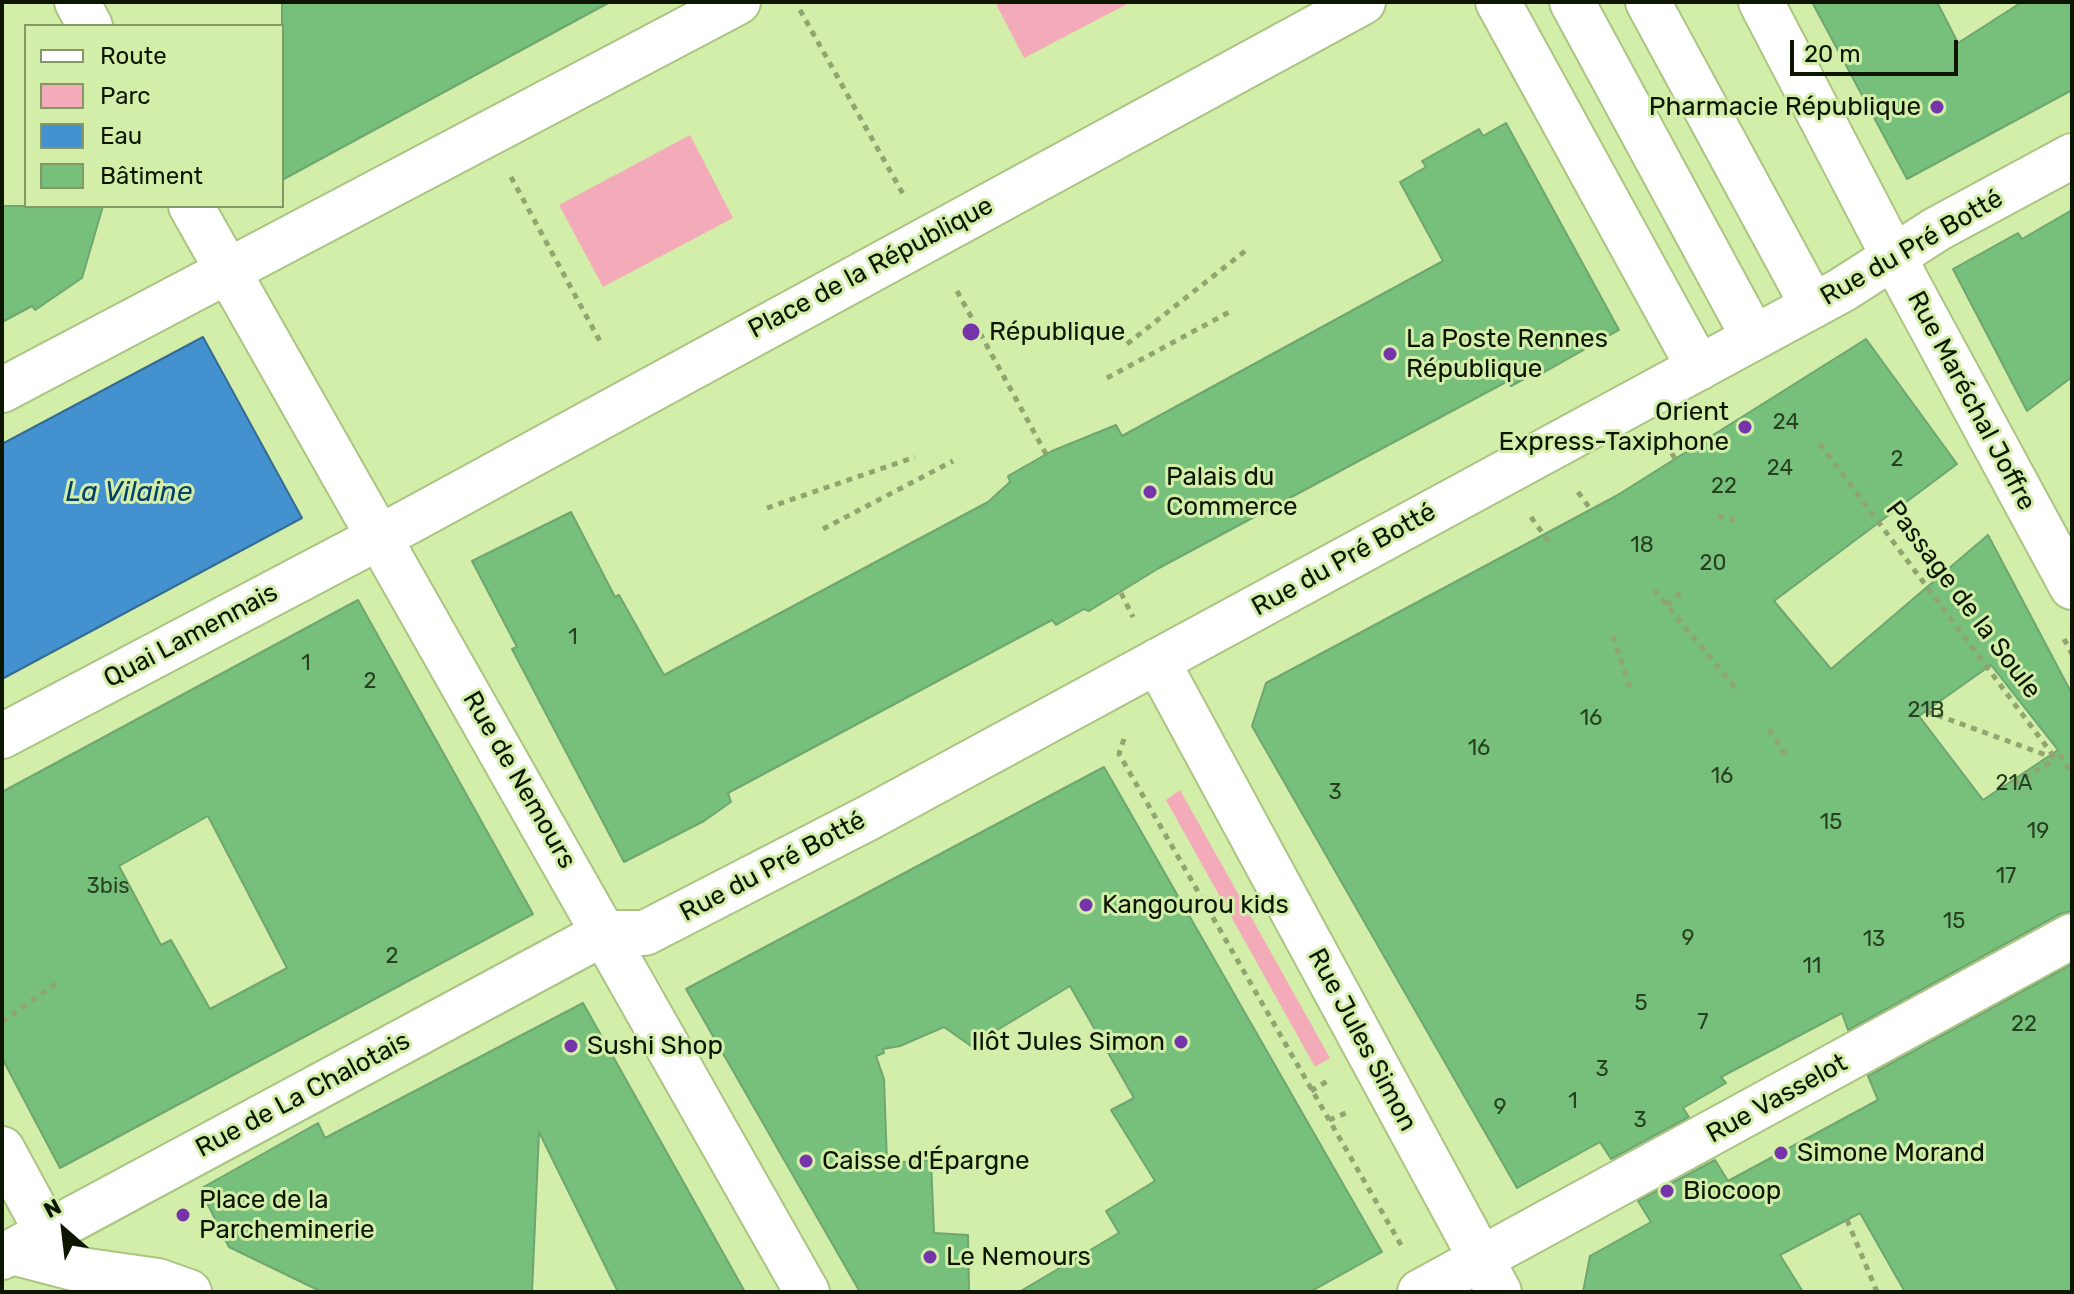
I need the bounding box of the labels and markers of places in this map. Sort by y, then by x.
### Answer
place label: Pharmacie République [1649,91,1921,123]
marker: Pharmacie République [1928,98,1946,116]
place label: République [989,316,1125,348]
marker: République [960,321,982,343]
place label: La Poste Rennes République [1406,323,1608,384]
marker: La Poste Rennes République [1381,345,1399,363]
place label: Orient Express-Taxiphone [1498,396,1729,458]
marker: Orient Express-Taxiphone [1736,418,1754,436]
place label: Palais du Commerce [1166,461,1298,522]
marker: Palais du Commerce [1141,483,1159,501]
place label: Kangourou kids [1102,889,1289,921]
marker: Kangourou kids [1077,896,1095,914]
place label: Ilôt Jules Simon [971,1026,1165,1058]
place label: Sushi Shop [587,1030,723,1062]
marker: Ilôt Jules Simon [1172,1033,1190,1051]
marker: Sushi Shop [562,1037,580,1055]
place label: Simone Morand [1797,1137,1985,1169]
marker: Simone Morand [1772,1144,1790,1162]
place label: Caisse d'Épargne [822,1145,1030,1177]
marker: Caisse d'Épargne [797,1152,815,1170]
place label: Biocoop [1683,1175,1781,1207]
marker: Biocoop [1658,1182,1676,1200]
place label: Place de la Parcheminerie [199,1184,375,1246]
marker: Place de la Parcheminerie [174,1206,192,1224]
place label: Le Nemours [946,1241,1091,1273]
marker: Le Nemours [921,1248,939,1266]

